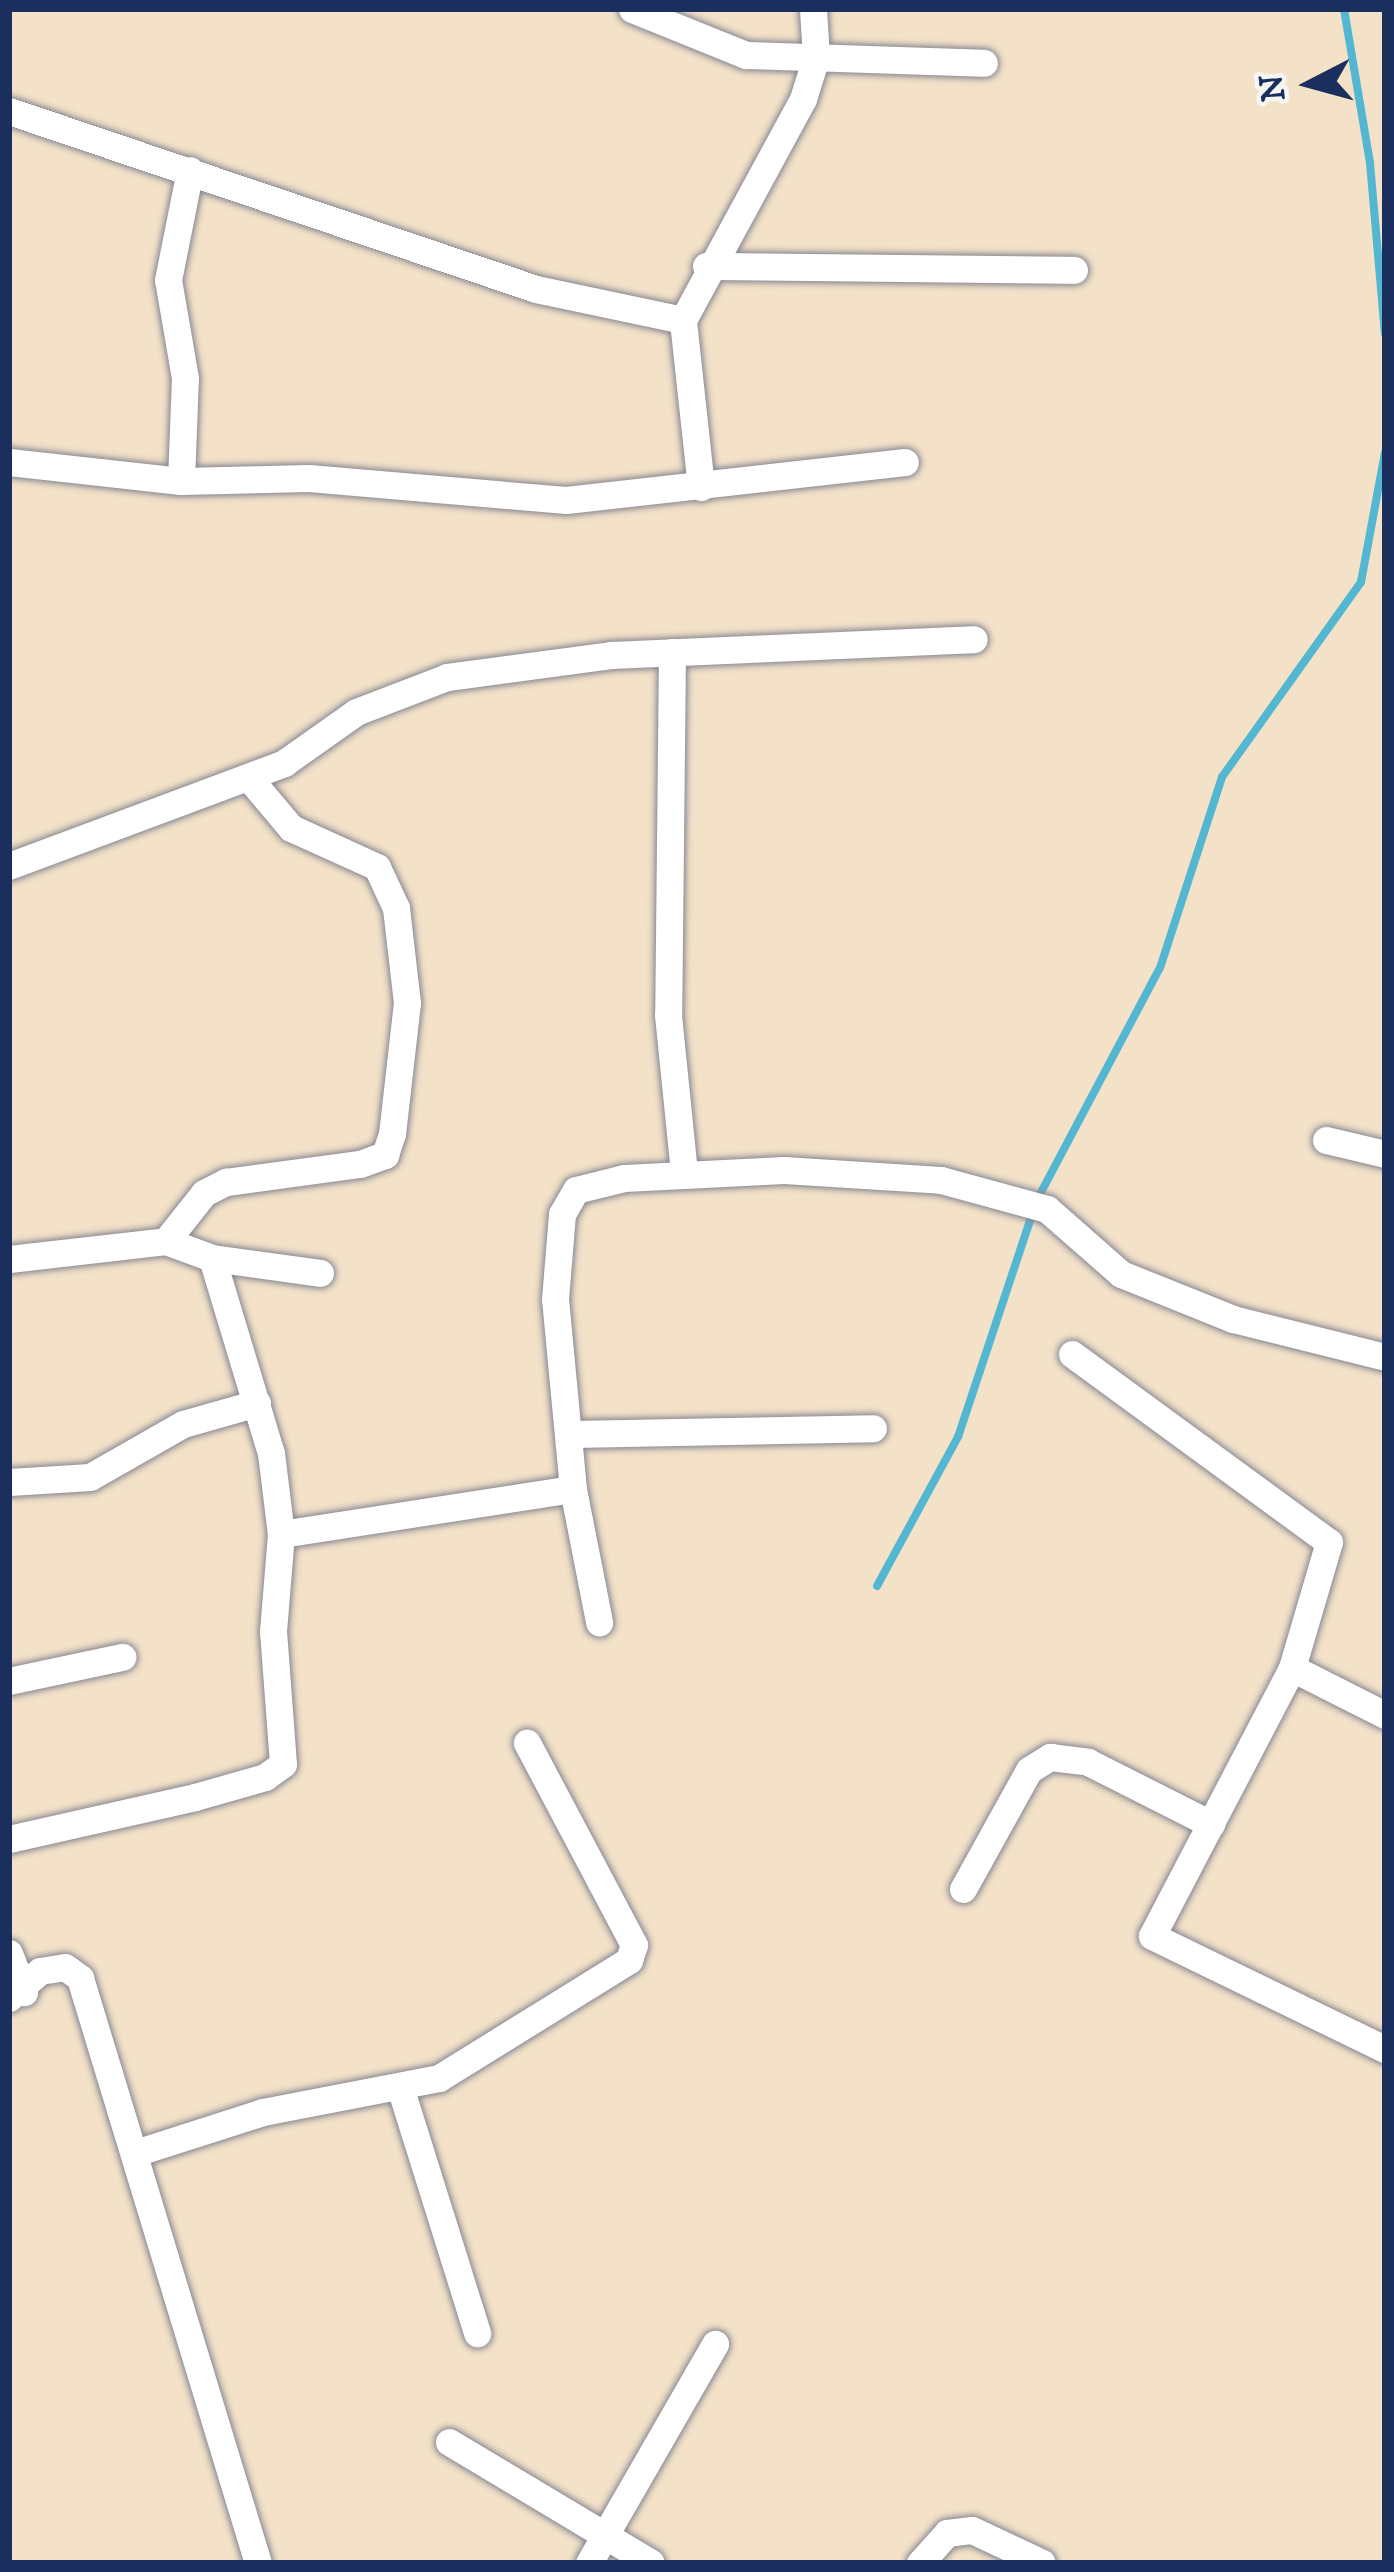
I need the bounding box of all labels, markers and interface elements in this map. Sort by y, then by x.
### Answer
north arrow [1250,24,1370,144]
text: N [1252,72,1296,103]

